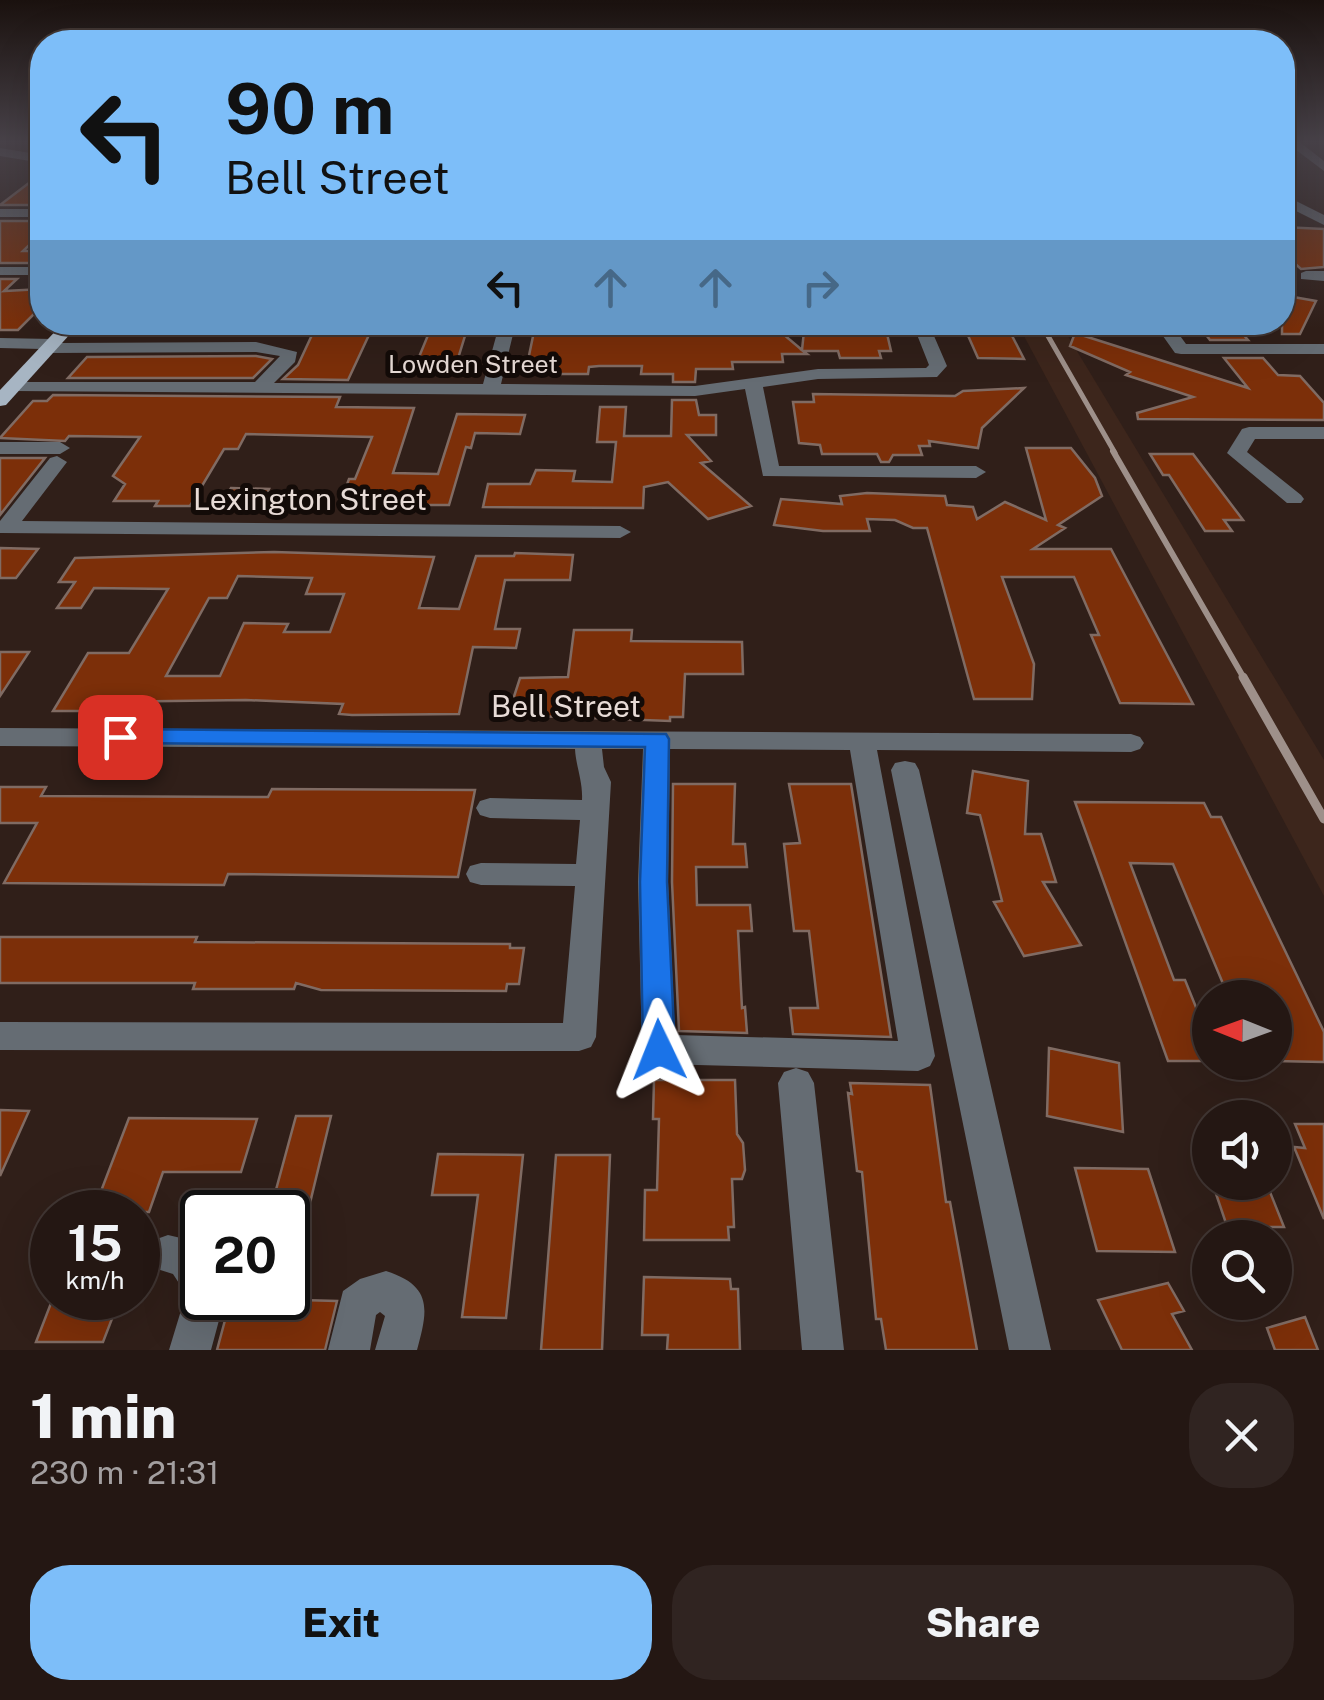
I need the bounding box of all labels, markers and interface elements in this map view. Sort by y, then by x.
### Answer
text: 90 m [225,67,395,150]
icon: left [60,70,190,200]
text: Bell Street [225,151,450,204]
icon: left [478,260,533,315]
icon: ahead [583,260,638,315]
icon: ahead [688,260,743,315]
icon: right [793,260,848,315]
street label: Lowden Street [388,349,558,379]
street label: Lexington Street [193,481,427,517]
street label: Bell Street [491,688,641,724]
pin [78,695,163,780]
icon: arrive [93,710,148,765]
north arrow [1192,980,1292,1080]
map controls [1192,980,1292,1320]
position arrow [607,998,711,1102]
button: sound [1192,1100,1292,1200]
speed limit sign: 20 [180,1190,310,1320]
text: 15 [67,1213,123,1272]
button: search [1192,1220,1292,1320]
text: km/h [66,1265,124,1295]
text: 1 min [30,1381,177,1452]
button: close [1189,1383,1294,1488]
text: 230 m · 21:31 [30,1454,219,1491]
button: Exit [30,1565,652,1680]
button: Share [672,1565,1294,1680]

